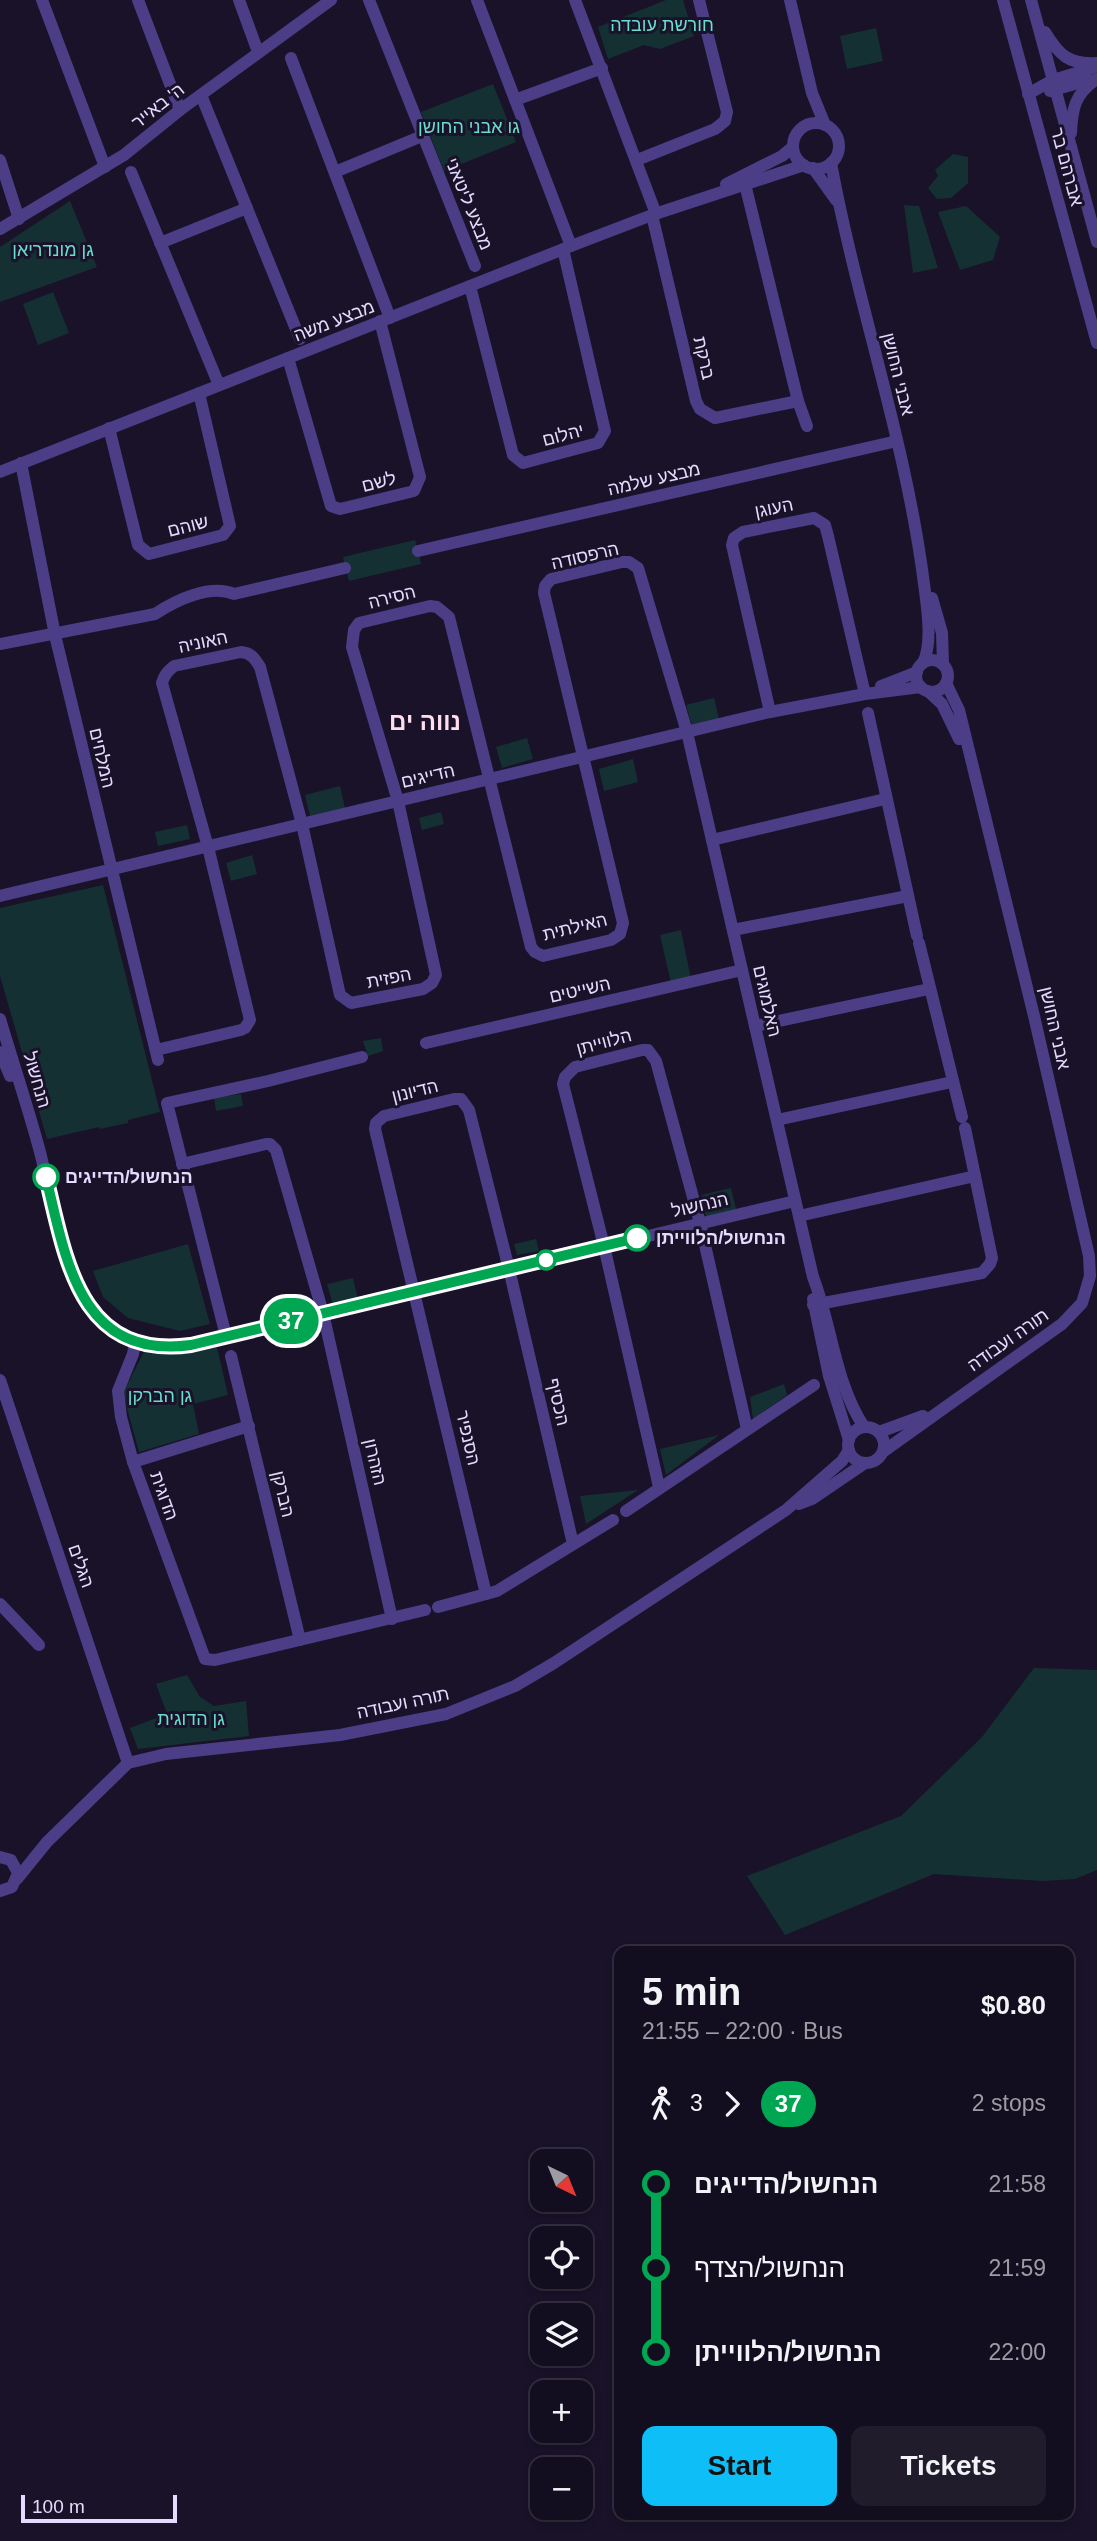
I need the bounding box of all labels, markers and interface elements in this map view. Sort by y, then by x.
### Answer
park label: חורשת עובדה [610,15,714,35]
street label: ה' באייר [128,79,188,133]
park label: גו אבני החושן [418,117,520,137]
street label: אברהם בר [1047,126,1087,209]
street label: מבצע ליטאני [441,155,497,253]
park label: גן מונדריאן [12,240,94,260]
street label: מבצע משה [291,296,377,346]
street label: אבני החושן [878,331,918,418]
street label: ברקת [689,335,719,382]
street label: יהלום [540,420,586,450]
street label: מבצע שלמה [606,459,702,499]
street label: לשם [360,468,398,496]
street label: העוגן [753,494,795,522]
street label: שוהם [165,511,211,541]
street label: הרפסודה [549,539,621,573]
street label: הסירה [366,581,418,613]
street label: האוניה [176,627,230,657]
district label: נווה ים [389,708,461,735]
street label: המלחים [85,726,119,790]
street label: הדייגים [399,760,457,792]
street label: האילתית [541,909,609,945]
street label: האלמוגים [749,963,785,1039]
street label: הפזית [365,964,413,992]
street label: השייטים [547,973,613,1007]
street label: אבני החושן [1036,985,1074,1072]
street label: הלווייתן [574,1025,634,1059]
street label: הנחשול [19,1050,55,1110]
street label: הדיונון [390,1076,440,1106]
marker: הנחשול/הדייגים [33,1164,59,1190]
place label: הנחשול/הדייגים [65,1167,193,1187]
street label: הנחשול [670,1189,730,1221]
marker: הנחשול/הלווייתן [624,1225,650,1251]
place label: הנחשול/הלווייתן [656,1228,786,1248]
unlabelled marker [536,1250,556,1270]
line badge: 37 [260,1298,322,1344]
street label: תורה ועבודה [964,1305,1052,1375]
text: 37 [278,1307,304,1334]
street label: הכסיף [543,1376,573,1428]
park label: גן הברקן [128,1386,193,1406]
street label: הסנפיר [452,1409,484,1467]
street label: הזהרון [360,1437,390,1487]
street label: הדוגית [146,1469,182,1523]
street label: הברקן [268,1469,298,1519]
street label: הגלים [64,1542,98,1590]
street label: תורה ועבודה [355,1683,451,1723]
park label: גן הדוגית [157,1709,225,1729]
text: 5 min [642,1971,741,2013]
text: $0.80 [981,1990,1046,2020]
text: 21:55 – 22:00 · Bus [642,2018,843,2044]
icon: walk [642,2085,680,2123]
icon: forward [713,2085,751,2123]
text: 3 [690,2090,703,2116]
text: 37 [775,2090,802,2117]
text: 2 stops [972,2090,1046,2116]
north arrow [530,2149,593,2212]
map controls [530,2149,593,2520]
text: הנחשול/הדייגים [694,2169,878,2199]
text: 21:58 [988,2171,1046,2197]
button: locate [530,2226,593,2289]
text: הנחשול/הצדף [694,2253,845,2283]
text: 21:59 [988,2255,1046,2281]
button: layers [530,2303,593,2366]
text: הנחשול/הלווייתן [694,2337,882,2367]
text: 22:00 [988,2339,1046,2365]
button: + [530,2380,593,2443]
button: Start [642,2426,837,2506]
button: Tickets [851,2426,1046,2506]
button: − [530,2457,593,2520]
scale bar [21,2492,177,2524]
text: 100 m [32,2496,85,2517]

